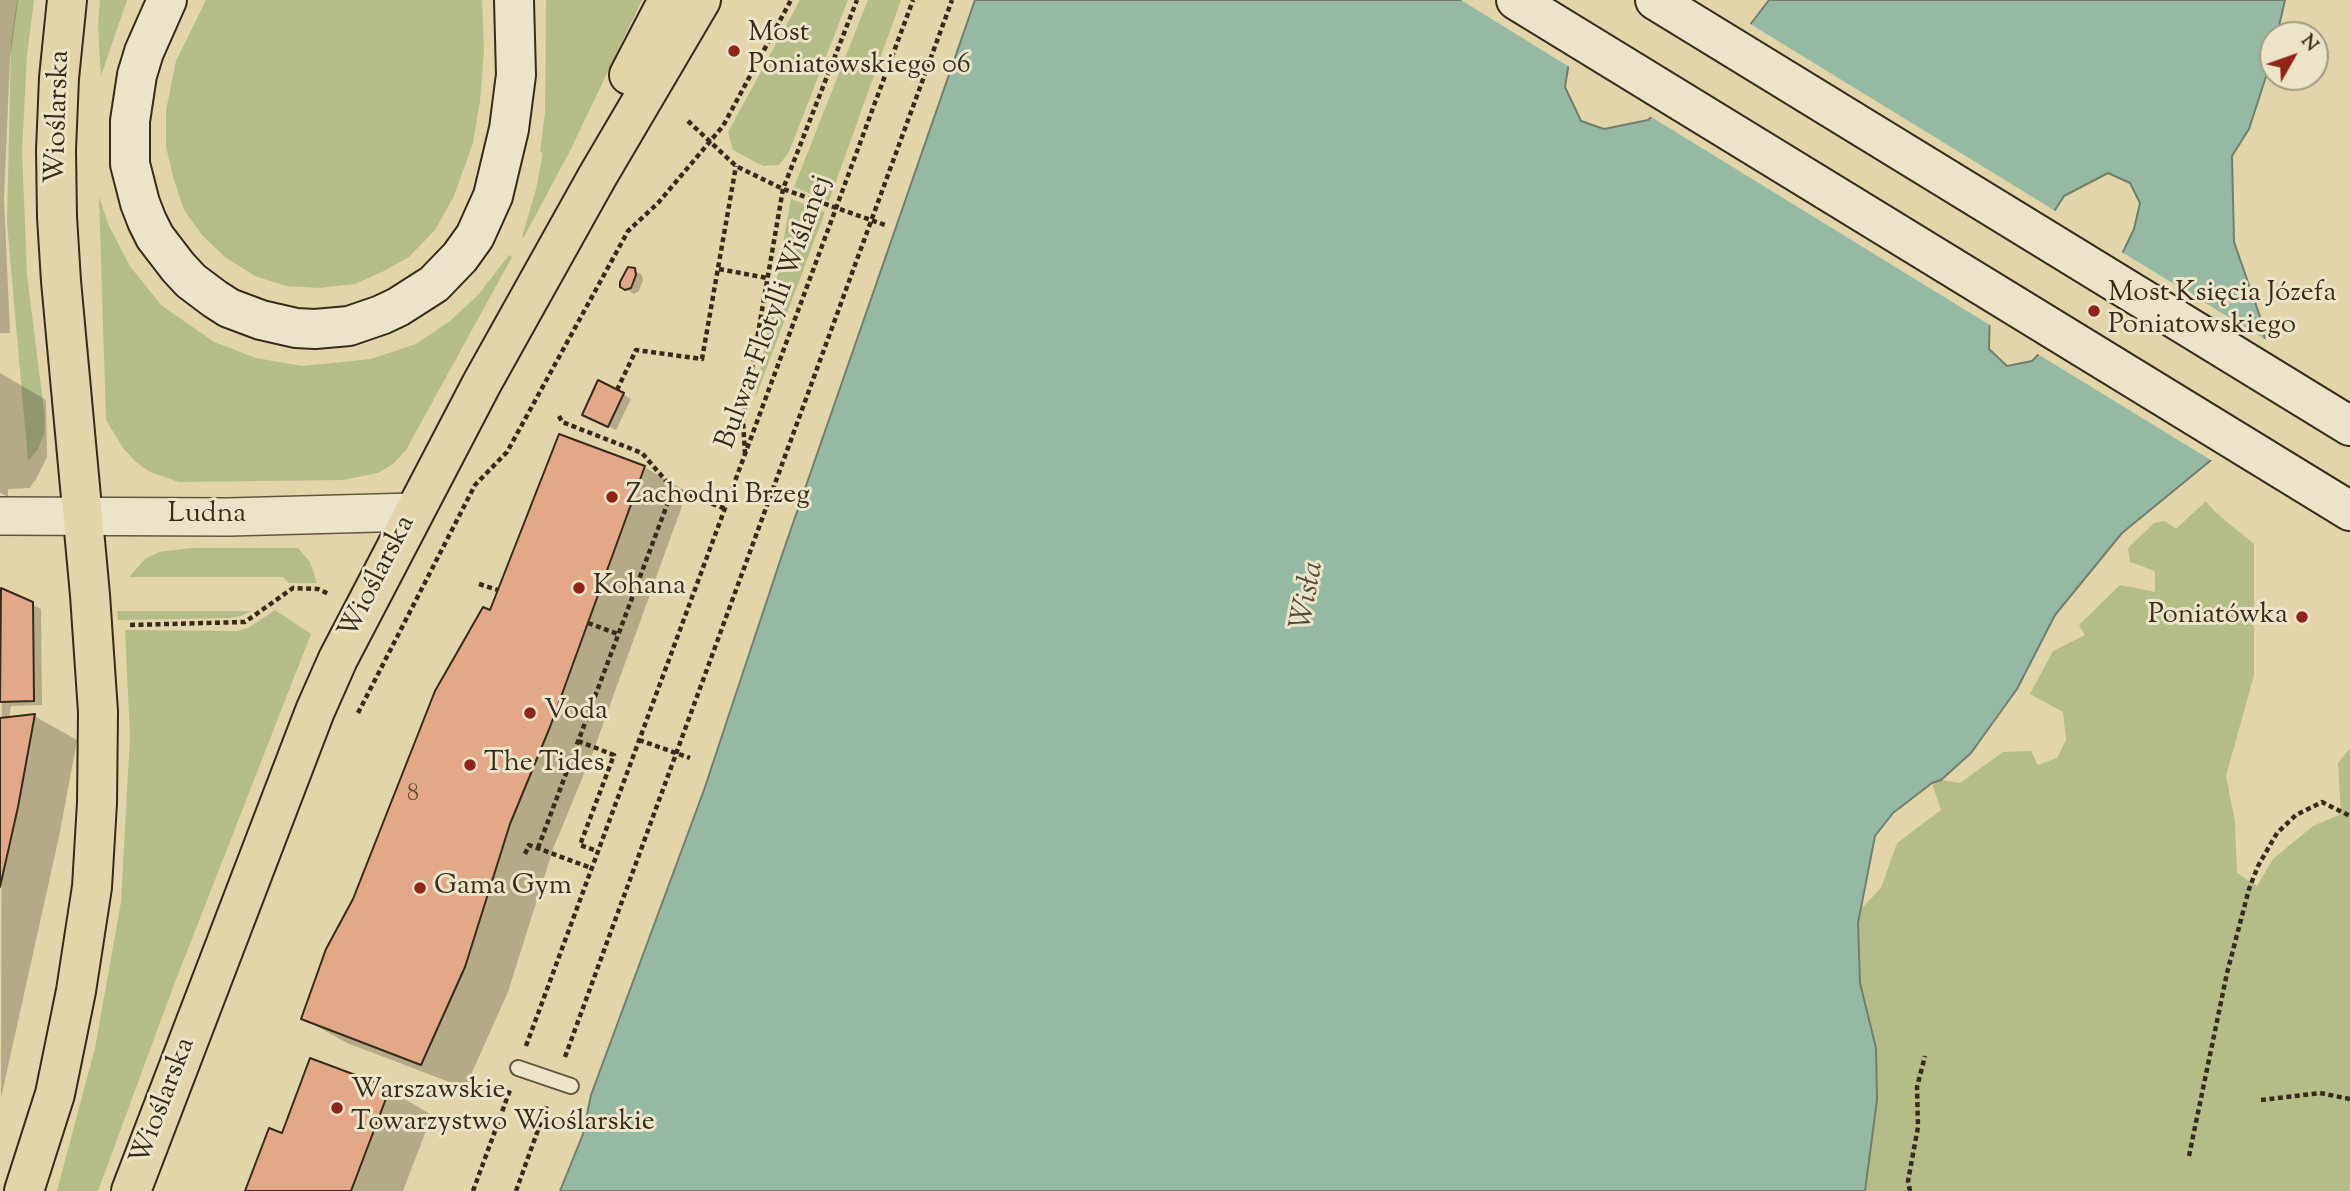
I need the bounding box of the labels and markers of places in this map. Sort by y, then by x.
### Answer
place label: Most Poniatowskiego 06 [748,18,971,84]
marker: Most Poniatowskiego 06 [726,43,742,59]
place label: Most Księcia Józefa Poniatowskiego [2108,278,2336,344]
marker: Most Księcia Józefa Poniatowskiego [2086,303,2102,319]
place label: Zachodni Brzeg [626,480,810,514]
marker: Zachodni Brzeg [604,489,620,505]
place label: Kohana [593,571,686,605]
marker: Kohana [571,580,587,596]
place label: Poniatówka [2148,600,2288,634]
marker: Poniatówka [2294,609,2310,625]
place label: Voda [544,696,608,730]
marker: Voda [522,705,538,721]
place label: The Tides [484,748,605,782]
marker: The Tides [462,757,478,773]
place label: Gama Gym [434,871,572,905]
marker: Gama Gym [412,880,428,896]
place label: Warszawskie Towarzystwo Wioślarskie [351,1075,655,1141]
marker: Warszawskie Towarzystwo Wioślarskie [329,1100,345,1116]

